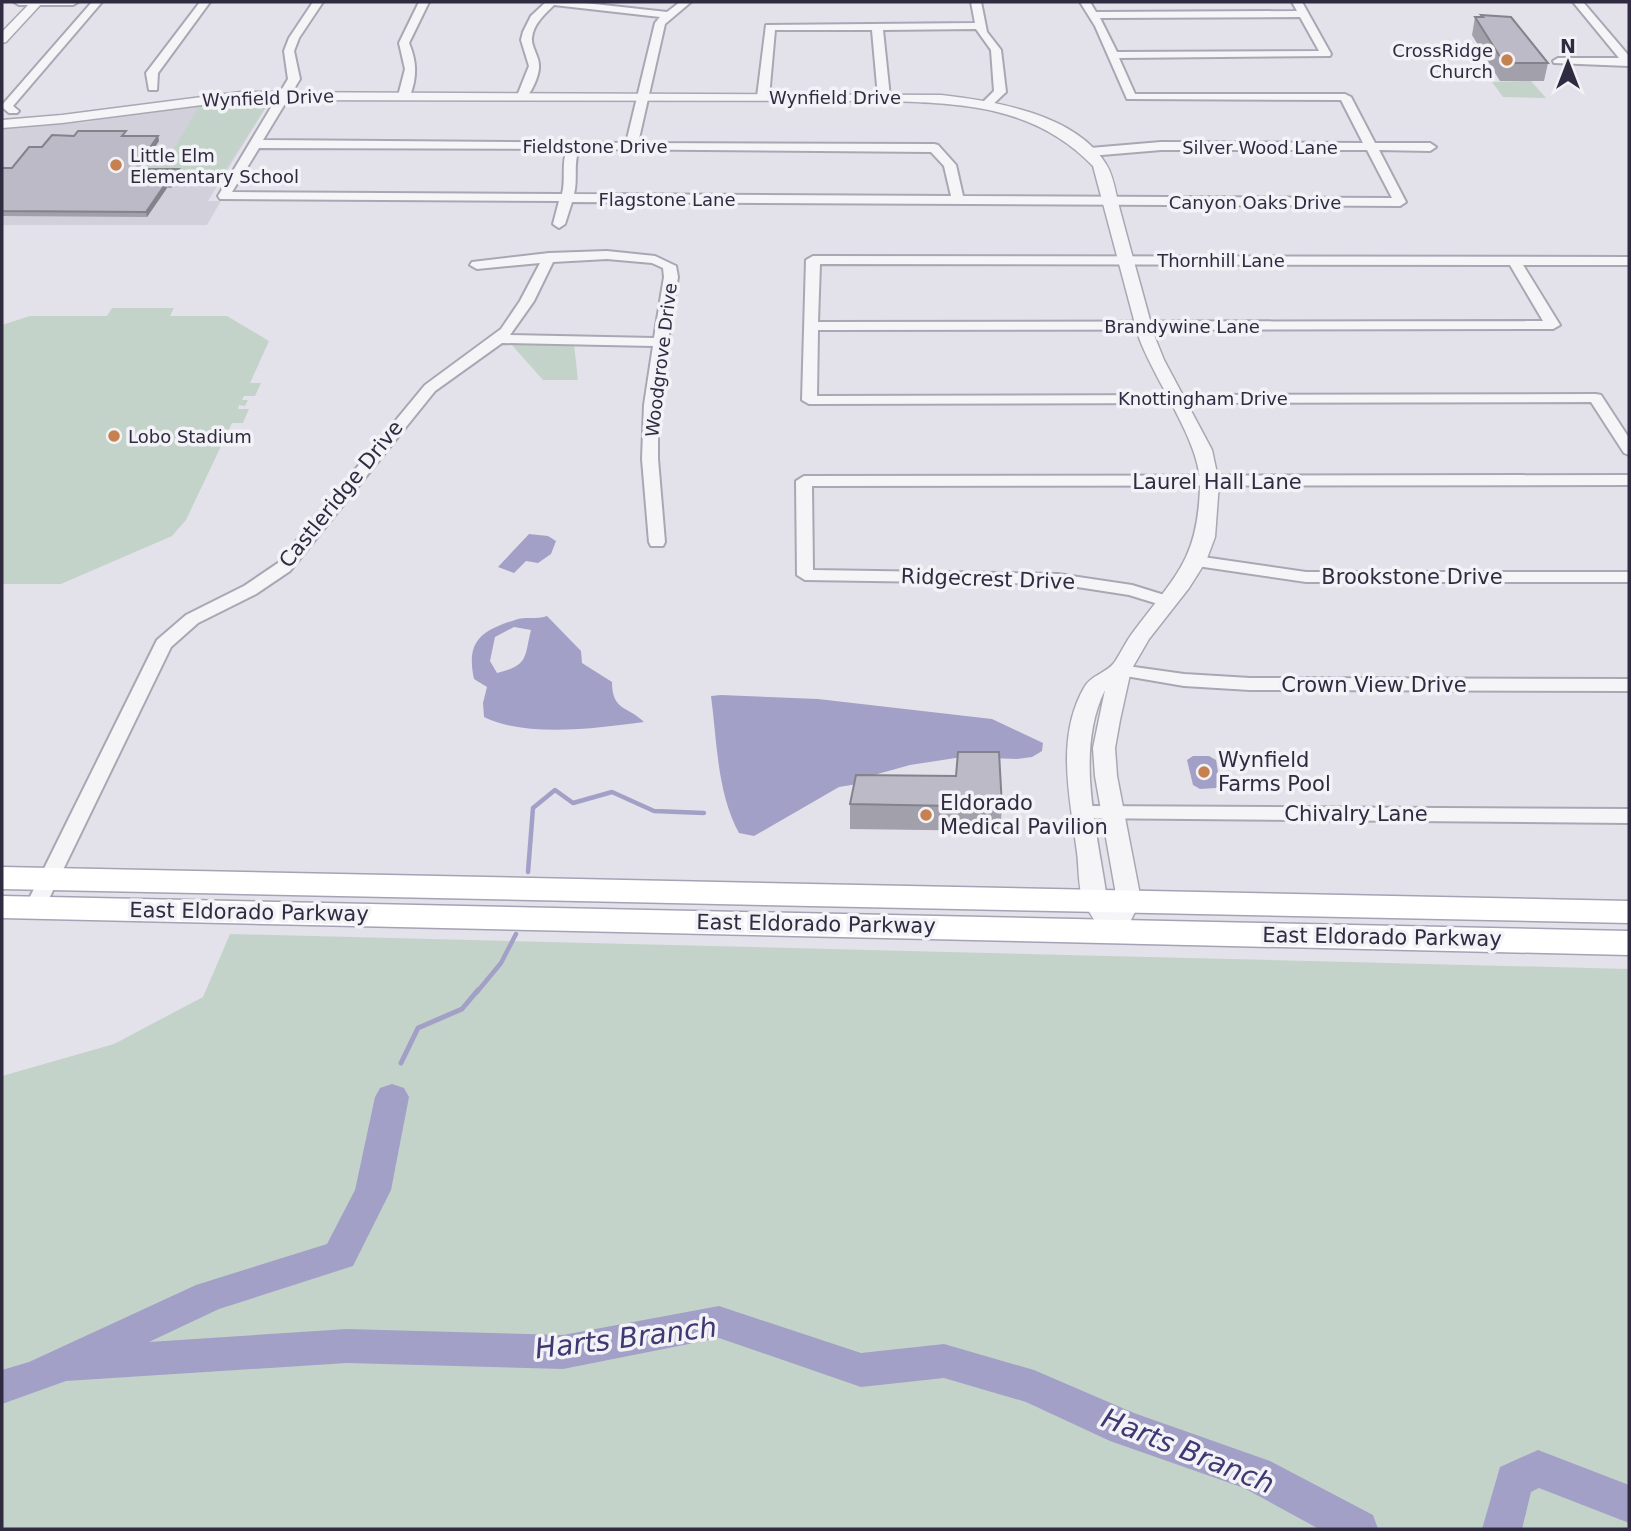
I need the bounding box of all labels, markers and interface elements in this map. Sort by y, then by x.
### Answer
north arrow [1533,28,1603,98]
text: N [1560,35,1576,57]
place label: CrossRidge Church [1392,40,1493,82]
marker: CrossRidge Church [1499,52,1515,68]
street label: Wynfield Drive [202,85,334,111]
street label: Wynfield Drive [769,87,901,108]
street label: Fieldstone Drive [522,136,668,157]
street label: Silver Wood Lane [1182,137,1338,158]
place label: Little Elm Elementary School [130,145,299,187]
marker: Little Elm Elementary School [108,157,124,173]
street label: Flagstone Lane [598,189,736,210]
street label: Canyon Oaks Drive [1169,192,1341,213]
street label: Thornhill Lane [1156,250,1285,271]
street label: Woodgrove Drive [641,282,681,438]
street label: Brandywine Lane [1104,316,1260,337]
street label: Knottingham Drive [1118,388,1288,409]
street label: Castleridge Drive [274,416,408,572]
place label: Lobo Stadium [128,426,252,447]
marker: Lobo Stadium [106,428,122,444]
street label: Laurel Hall Lane [1132,470,1302,494]
street label: Ridgecrest Drive [900,564,1076,594]
street label: Brookstone Drive [1321,565,1503,589]
street label: Crown View Drive [1281,673,1467,697]
place label: Wynfield Farms Pool [1218,748,1331,796]
marker: Wynfield Farms Pool [1196,764,1212,780]
place label: Eldorado Medical Pavilion [940,791,1108,839]
street label: Chivalry Lane [1284,802,1428,826]
marker: Eldorado Medical Pavilion [918,807,934,823]
street label: East Eldorado Parkway [129,898,369,926]
street label: East Eldorado Parkway [696,910,936,938]
street label: East Eldorado Parkway [1262,923,1502,951]
water label: Harts Branch [533,1310,719,1366]
water label: Harts Branch [1097,1401,1279,1501]

